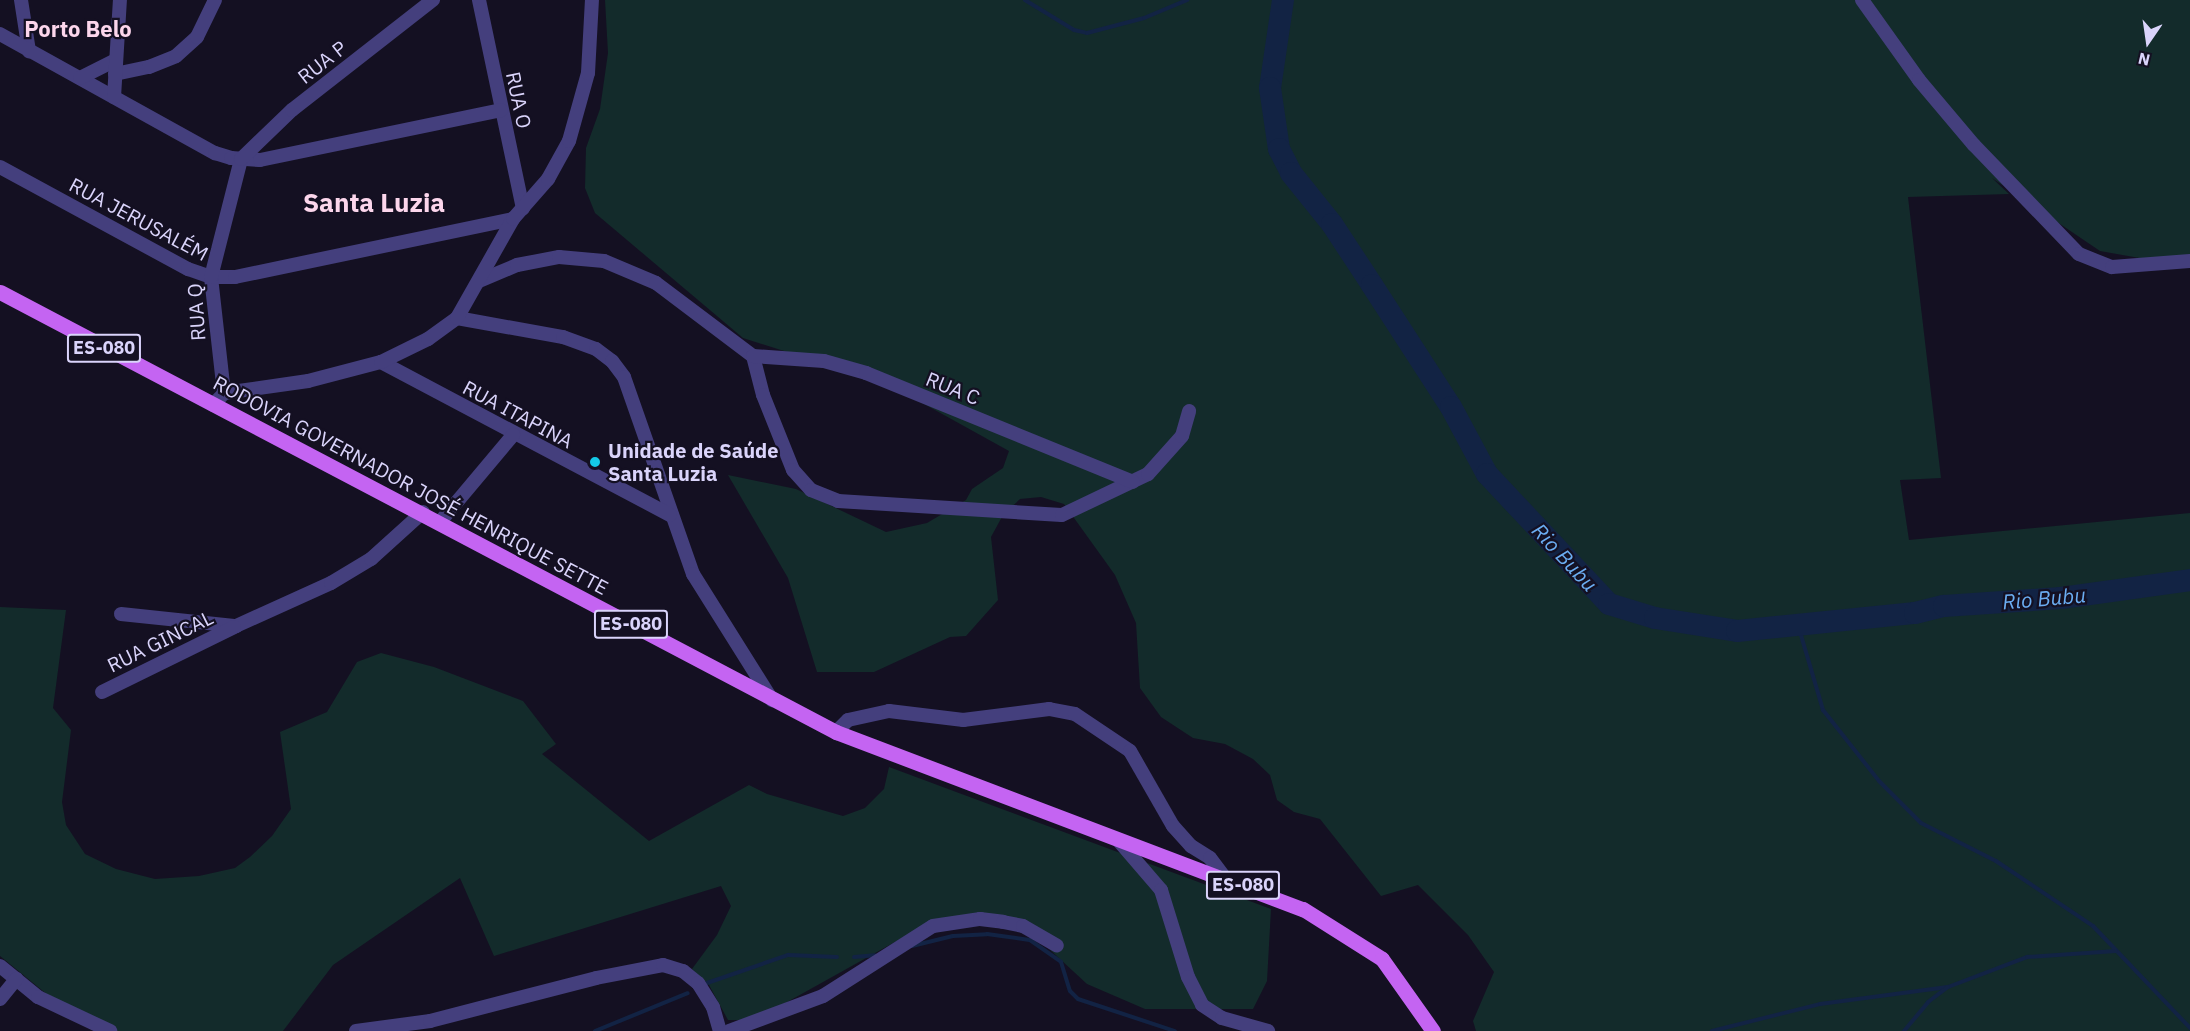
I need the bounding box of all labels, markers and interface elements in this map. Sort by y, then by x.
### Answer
north arrow [2118,12,2178,72]
district label: Porto Belo [24,16,132,42]
street label: RUA P [293,35,351,89]
text: N [2136,48,2152,71]
street label: RUA O [501,69,537,131]
street label: RUA JERUSALÉM [65,172,213,266]
district label: Santa Luzia [303,187,445,219]
street label: RUA Q [182,282,210,342]
road number: ES-080 [66,333,142,363]
street label: RUA C [923,366,983,410]
street label: RODOVIA GOVERNADOR JOSÉ HENRIQUE SETTE [209,370,613,600]
street label: RUA ITAPINA [459,375,577,453]
place label: Unidade de Saúde Santa Luzia [608,438,778,485]
marker: Unidade de Saúde Santa Luzia [586,453,604,471]
water label: Rio Bubu [1527,518,1603,596]
water label: Rio Bubu [2001,582,2087,614]
street label: RUA GINCAL [103,605,217,677]
road number: ES-080 [594,609,668,639]
road number: ES-080 [1206,870,1280,900]

